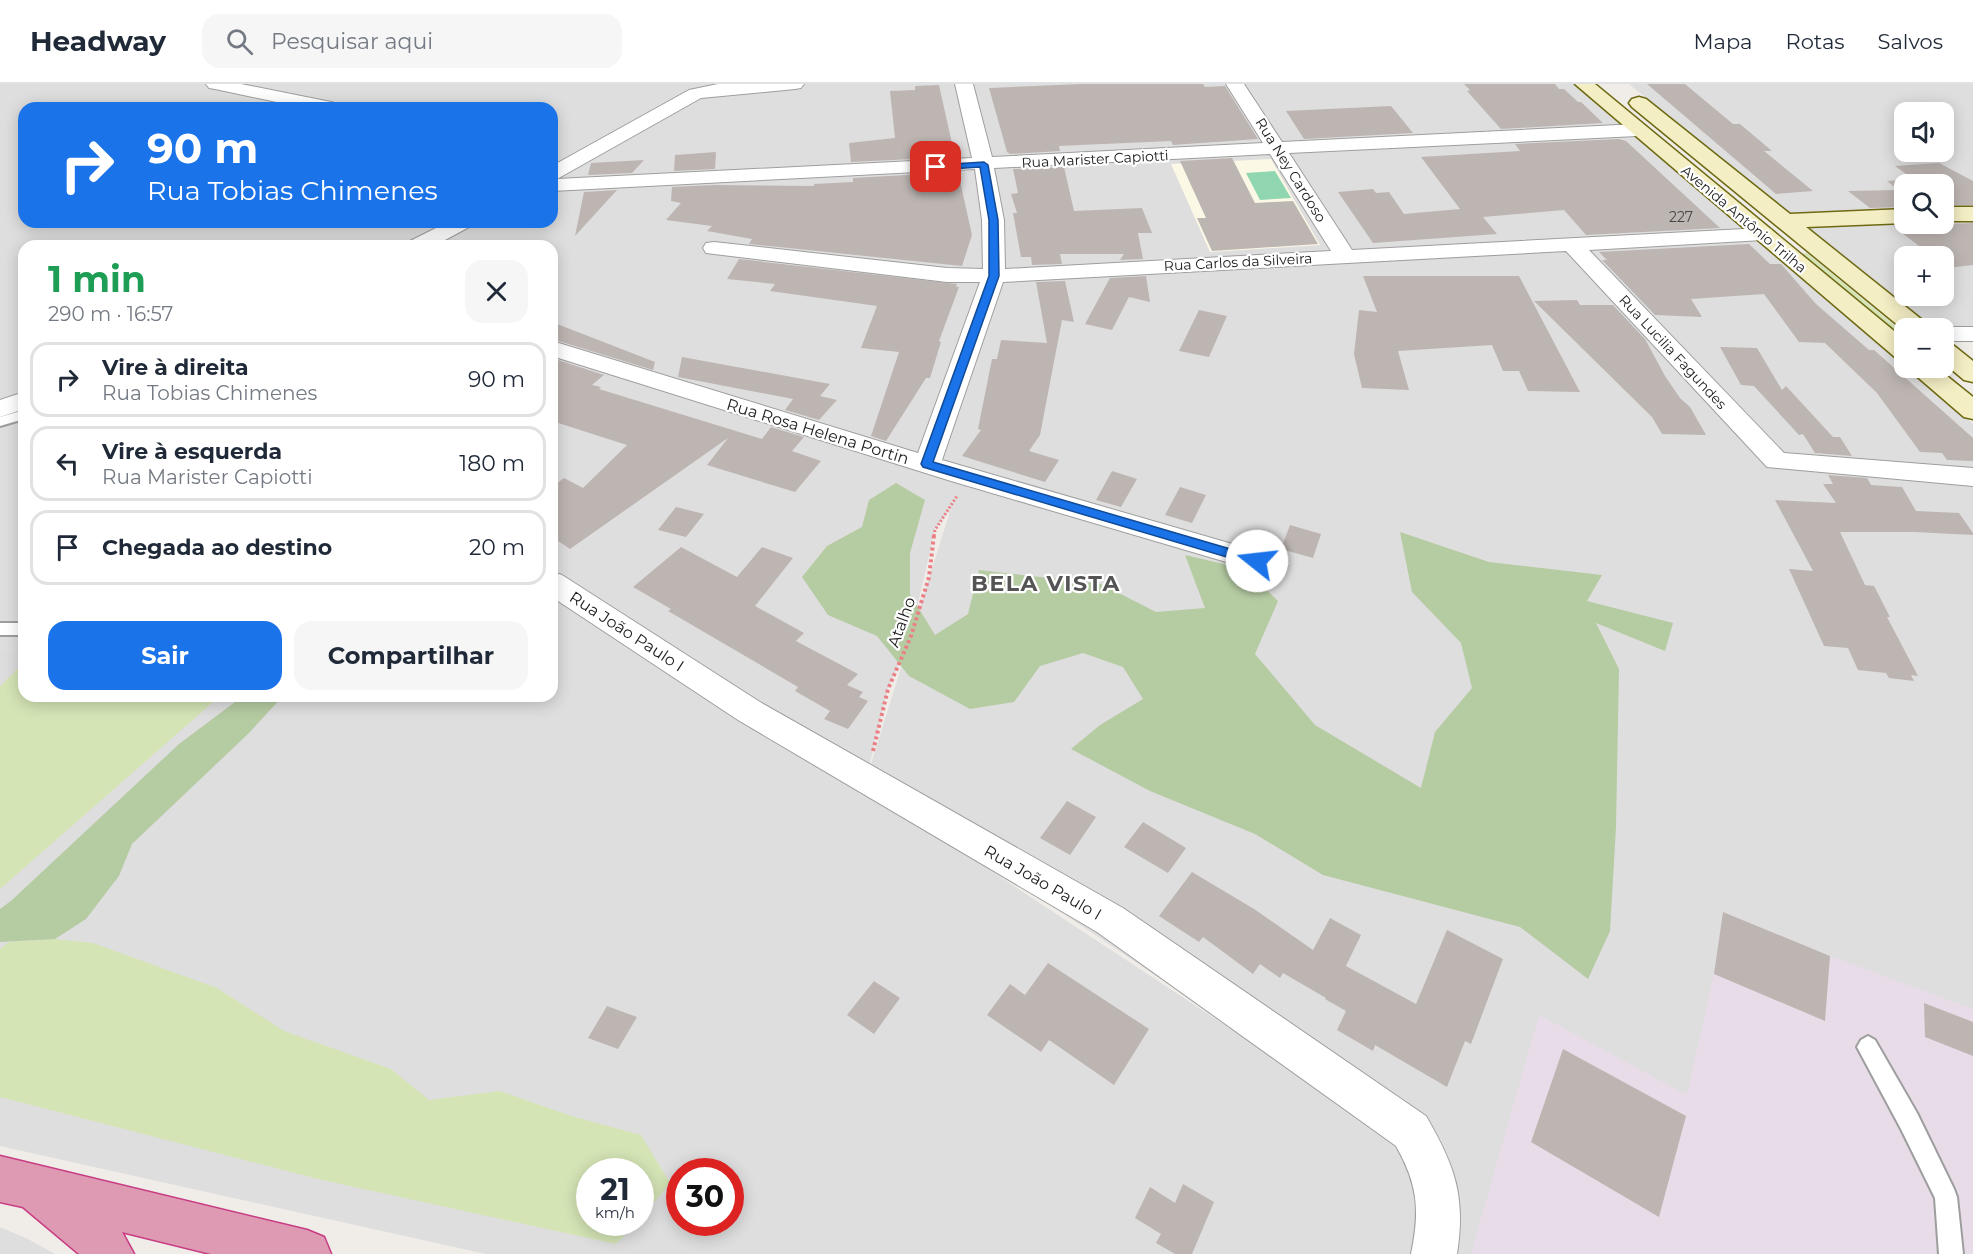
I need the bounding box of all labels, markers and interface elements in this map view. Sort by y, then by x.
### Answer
search box [202,14,622,68]
text: Headway [30,24,166,58]
icon: search [223,25,256,58]
text: Pesquisar aqui [271,28,433,55]
text: Mapa [1693,29,1752,54]
text: Rotas [1785,29,1845,54]
text: Salvos [1878,29,1943,54]
map controls [1894,102,1954,378]
button: sound [1894,102,1954,162]
street label: Rua Ney Cardoso [1252,114,1331,226]
text: 90 m [147,122,258,174]
icon: right [48,126,126,204]
pin [910,141,961,192]
street label: Rua Marister Capiotti [1021,146,1169,172]
icon: arrive [919,150,952,183]
street label: Avenida Antônio Trilha [1678,161,1810,277]
text: Rua Tobias Chimenes [147,174,438,207]
button: search [1894,174,1954,234]
house number: 227 [1669,208,1693,226]
button: + [1894,246,1954,306]
street label: Rua Carlos da Silveira [1163,249,1313,275]
text: 1 min [48,257,146,301]
button: close [465,260,528,323]
street label: Rua Lucilia Fagundes [1615,291,1731,413]
text: 290 m · 16:57 [48,302,173,326]
button: − [1894,318,1954,378]
text: Vire à direita [102,354,249,381]
icon: right [51,363,84,396]
text: 90 m [468,366,525,393]
text: Rua Tobias Chimenes [102,381,317,405]
street label: Rua Rosa Helena Portin [724,395,911,468]
text: Vire à esquerda [102,438,282,465]
icon: left [51,447,84,480]
text: 180 m [459,450,525,477]
text: Rua Marister Capiotti [102,465,313,489]
position arrow [1225,529,1289,593]
icon: arrive [51,531,84,564]
text: Chegada ao destino [102,534,332,561]
text: 20 m [469,534,525,561]
district label: BELA VISTA [971,570,1121,597]
street label: Rua João Paulo I [566,587,687,675]
street label: Atalho [884,594,919,650]
button: Sair [48,621,282,690]
button: Compartilhar [294,621,528,690]
street label: Rua João Paulo I [981,841,1105,924]
speed limit sign: 30 [666,1158,744,1236]
text: 21 [600,1171,630,1208]
text: km/h [595,1203,635,1222]

